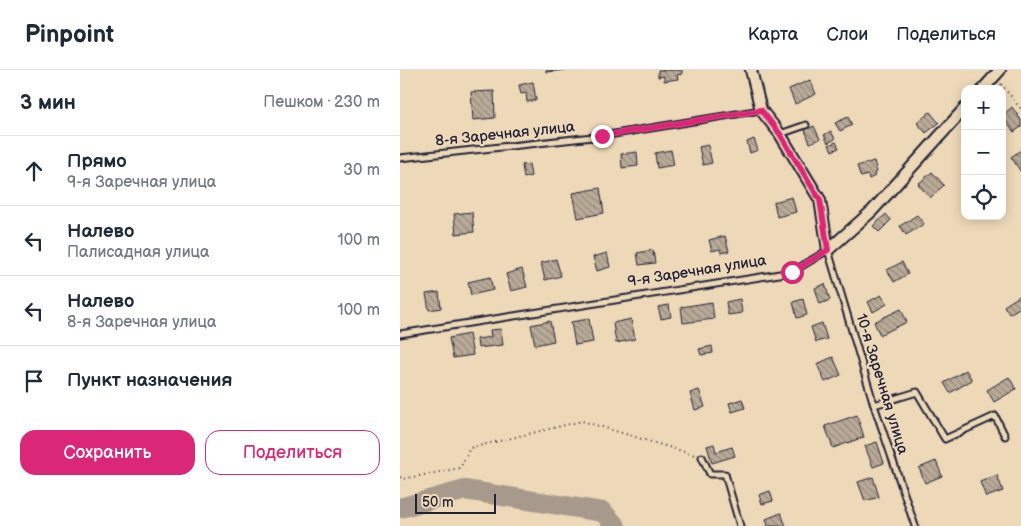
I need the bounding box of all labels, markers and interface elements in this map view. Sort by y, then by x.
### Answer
text: Pinpoint [25,20,114,49]
text: Карта [748,24,798,45]
text: Слои [826,24,868,45]
text: Поделиться [896,24,996,45]
map controls [961,85,1006,220]
button: + [961,85,1006,130]
text: 3 мин [20,90,76,115]
text: Пешком · 230 m [263,93,380,112]
street label: 8-я Заречная улица [434,117,576,151]
route end [591,125,614,148]
button: − [961,130,1006,175]
text: Прямо [67,150,127,173]
icon: ahead [20,157,48,185]
text: 30 m [343,161,380,180]
text: 9-я Заречная улица [67,173,216,192]
button: locate [961,175,1006,220]
text: Налево [67,220,134,243]
icon: left [20,227,48,255]
text: 100 m [337,231,380,250]
text: Палисадная улица [67,243,209,262]
street label: 9-я Заречная улица [626,251,768,291]
route start [781,261,804,284]
text: Налево [67,290,134,313]
icon: left [20,297,48,325]
text: 100 m [337,301,380,320]
street label: 10-я Заречная улица [852,311,912,457]
text: 8-я Заречная улица [67,313,216,332]
icon: arrive [20,367,48,395]
text: Пункт назначения [67,369,232,392]
button: Сохранить [20,430,195,475]
button: Поделиться [205,430,380,475]
scale bar [415,491,496,514]
text: 50 m [422,494,454,511]

